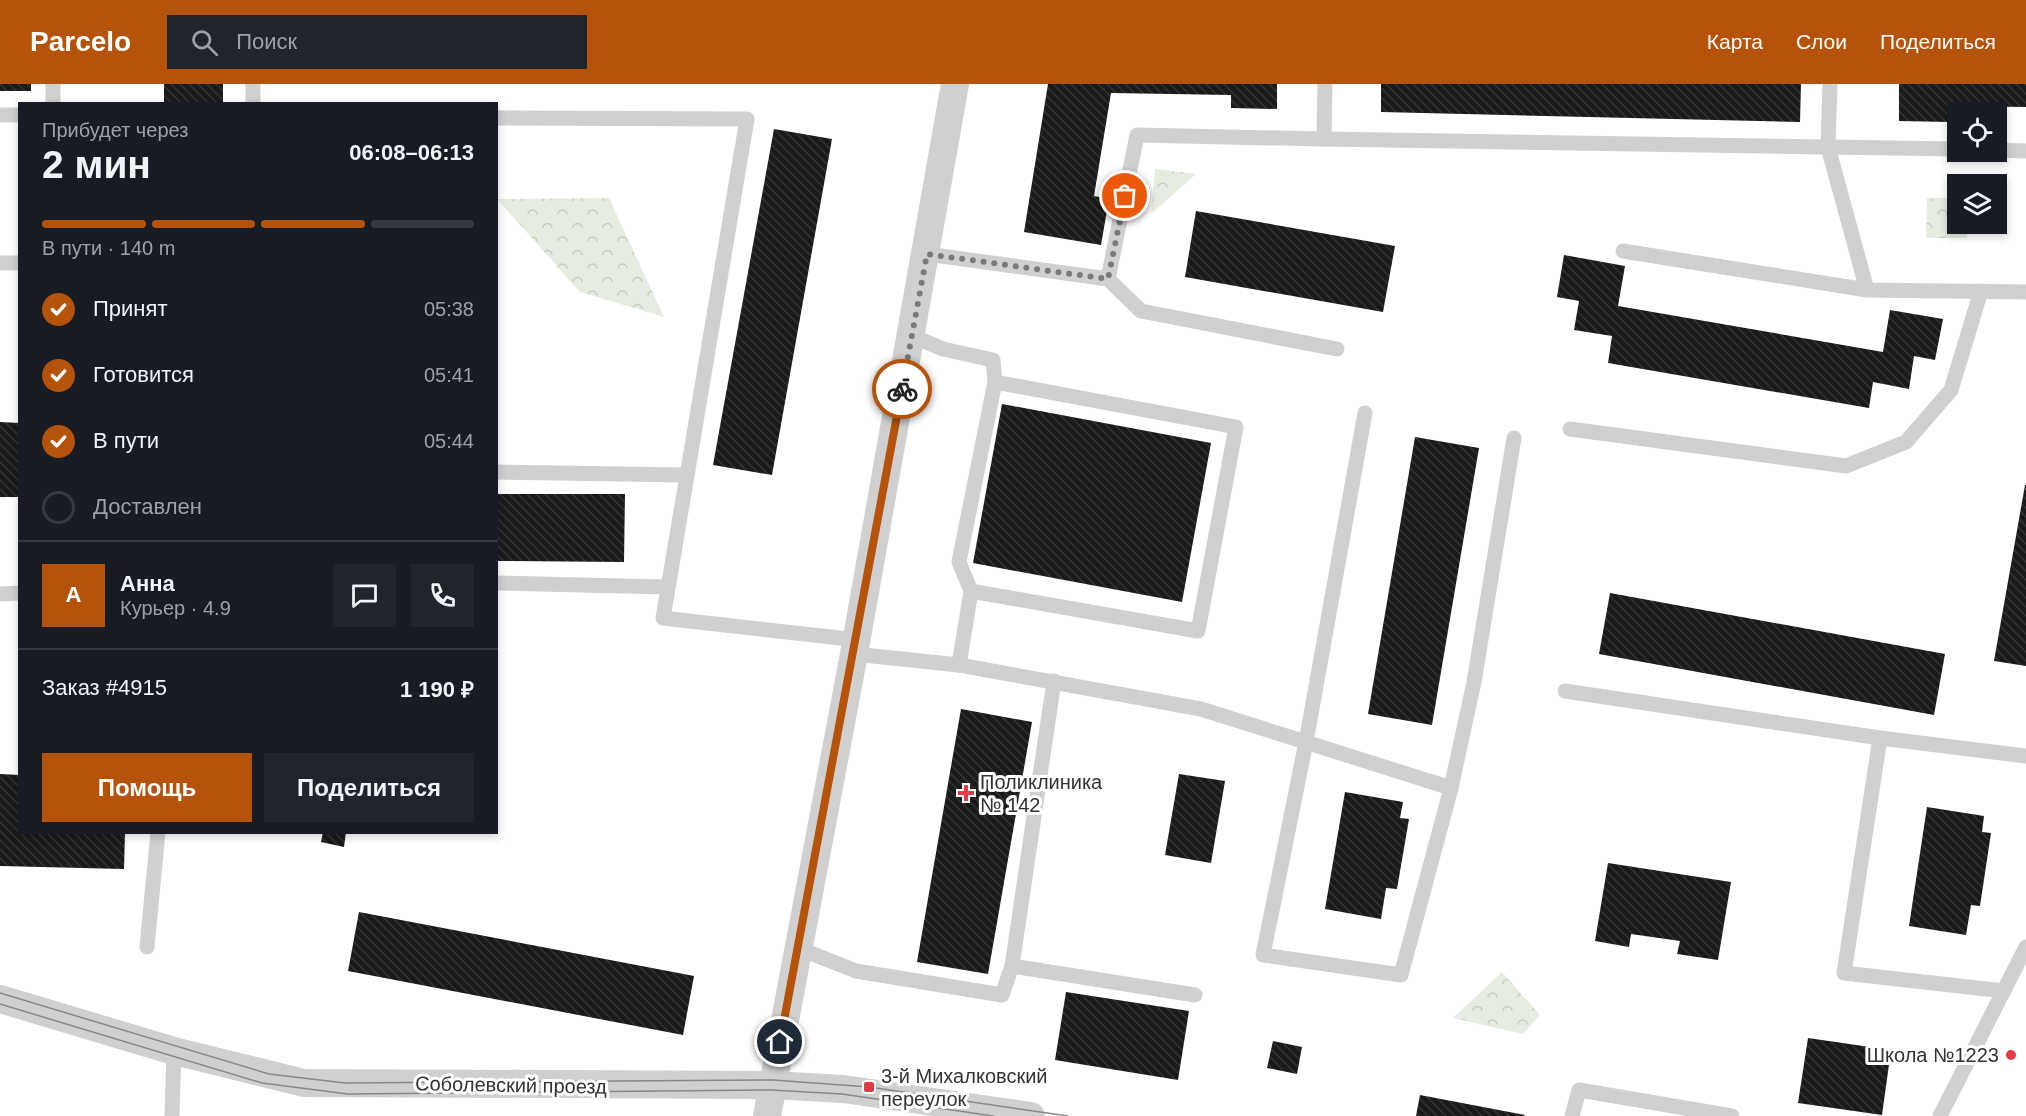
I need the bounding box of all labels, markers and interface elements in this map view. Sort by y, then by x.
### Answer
search box [167,15,587,69]
text: Parcelo [30,26,131,57]
icon: search [188,26,221,59]
text: Поиск [236,29,297,54]
text: Карта [1707,30,1763,53]
text: Слои [1796,30,1847,53]
text: Поделиться [1880,30,1996,53]
map controls [1947,102,2007,234]
button: locate [1947,102,2007,162]
text: Прибудет через [42,119,188,141]
text: 06:08–06:13 [349,140,474,165]
text: 2 мин [42,143,151,186]
pin [1099,170,1150,221]
button: layers [1947,174,2007,234]
icon: bag [1108,179,1141,212]
text: В пути · 140 m [42,237,175,259]
icon: check [42,293,75,326]
text: Принят [93,296,167,321]
text: 05:38 [424,298,474,320]
icon: check [42,359,75,392]
courier [872,359,932,419]
text: Готовится [93,362,194,387]
text: 05:41 [424,364,474,386]
icon: bike [886,373,919,406]
icon: check [42,425,75,458]
text: В пути [93,428,159,453]
text: 05:44 [424,430,474,452]
text: Доставлен [93,494,202,519]
button: chat [333,564,396,627]
button: phone [411,564,474,627]
text: Анна [120,571,175,596]
text: А [66,582,81,607]
text: Курьер · 4.9 [120,597,231,619]
text: Заказ #4915 [42,675,167,700]
text: 1 190 ₽ [400,677,474,702]
button: Помощь [42,753,252,822]
button: Поделиться [264,753,474,822]
place label: Поликлиника № 142 [980,771,1103,816]
marker: Поликлиника № 142 [957,784,975,802]
pin [754,1016,805,1067]
icon: home [763,1025,796,1058]
place label: Школа №1223 [1867,1044,1999,1066]
marker: Школа №1223 [2004,1048,2018,1062]
place label: 3-й Михалковский переулок [881,1065,1048,1110]
street label: Соболевский проезд [415,1072,607,1098]
marker: 3-й Михалковский переулок [862,1080,876,1094]

